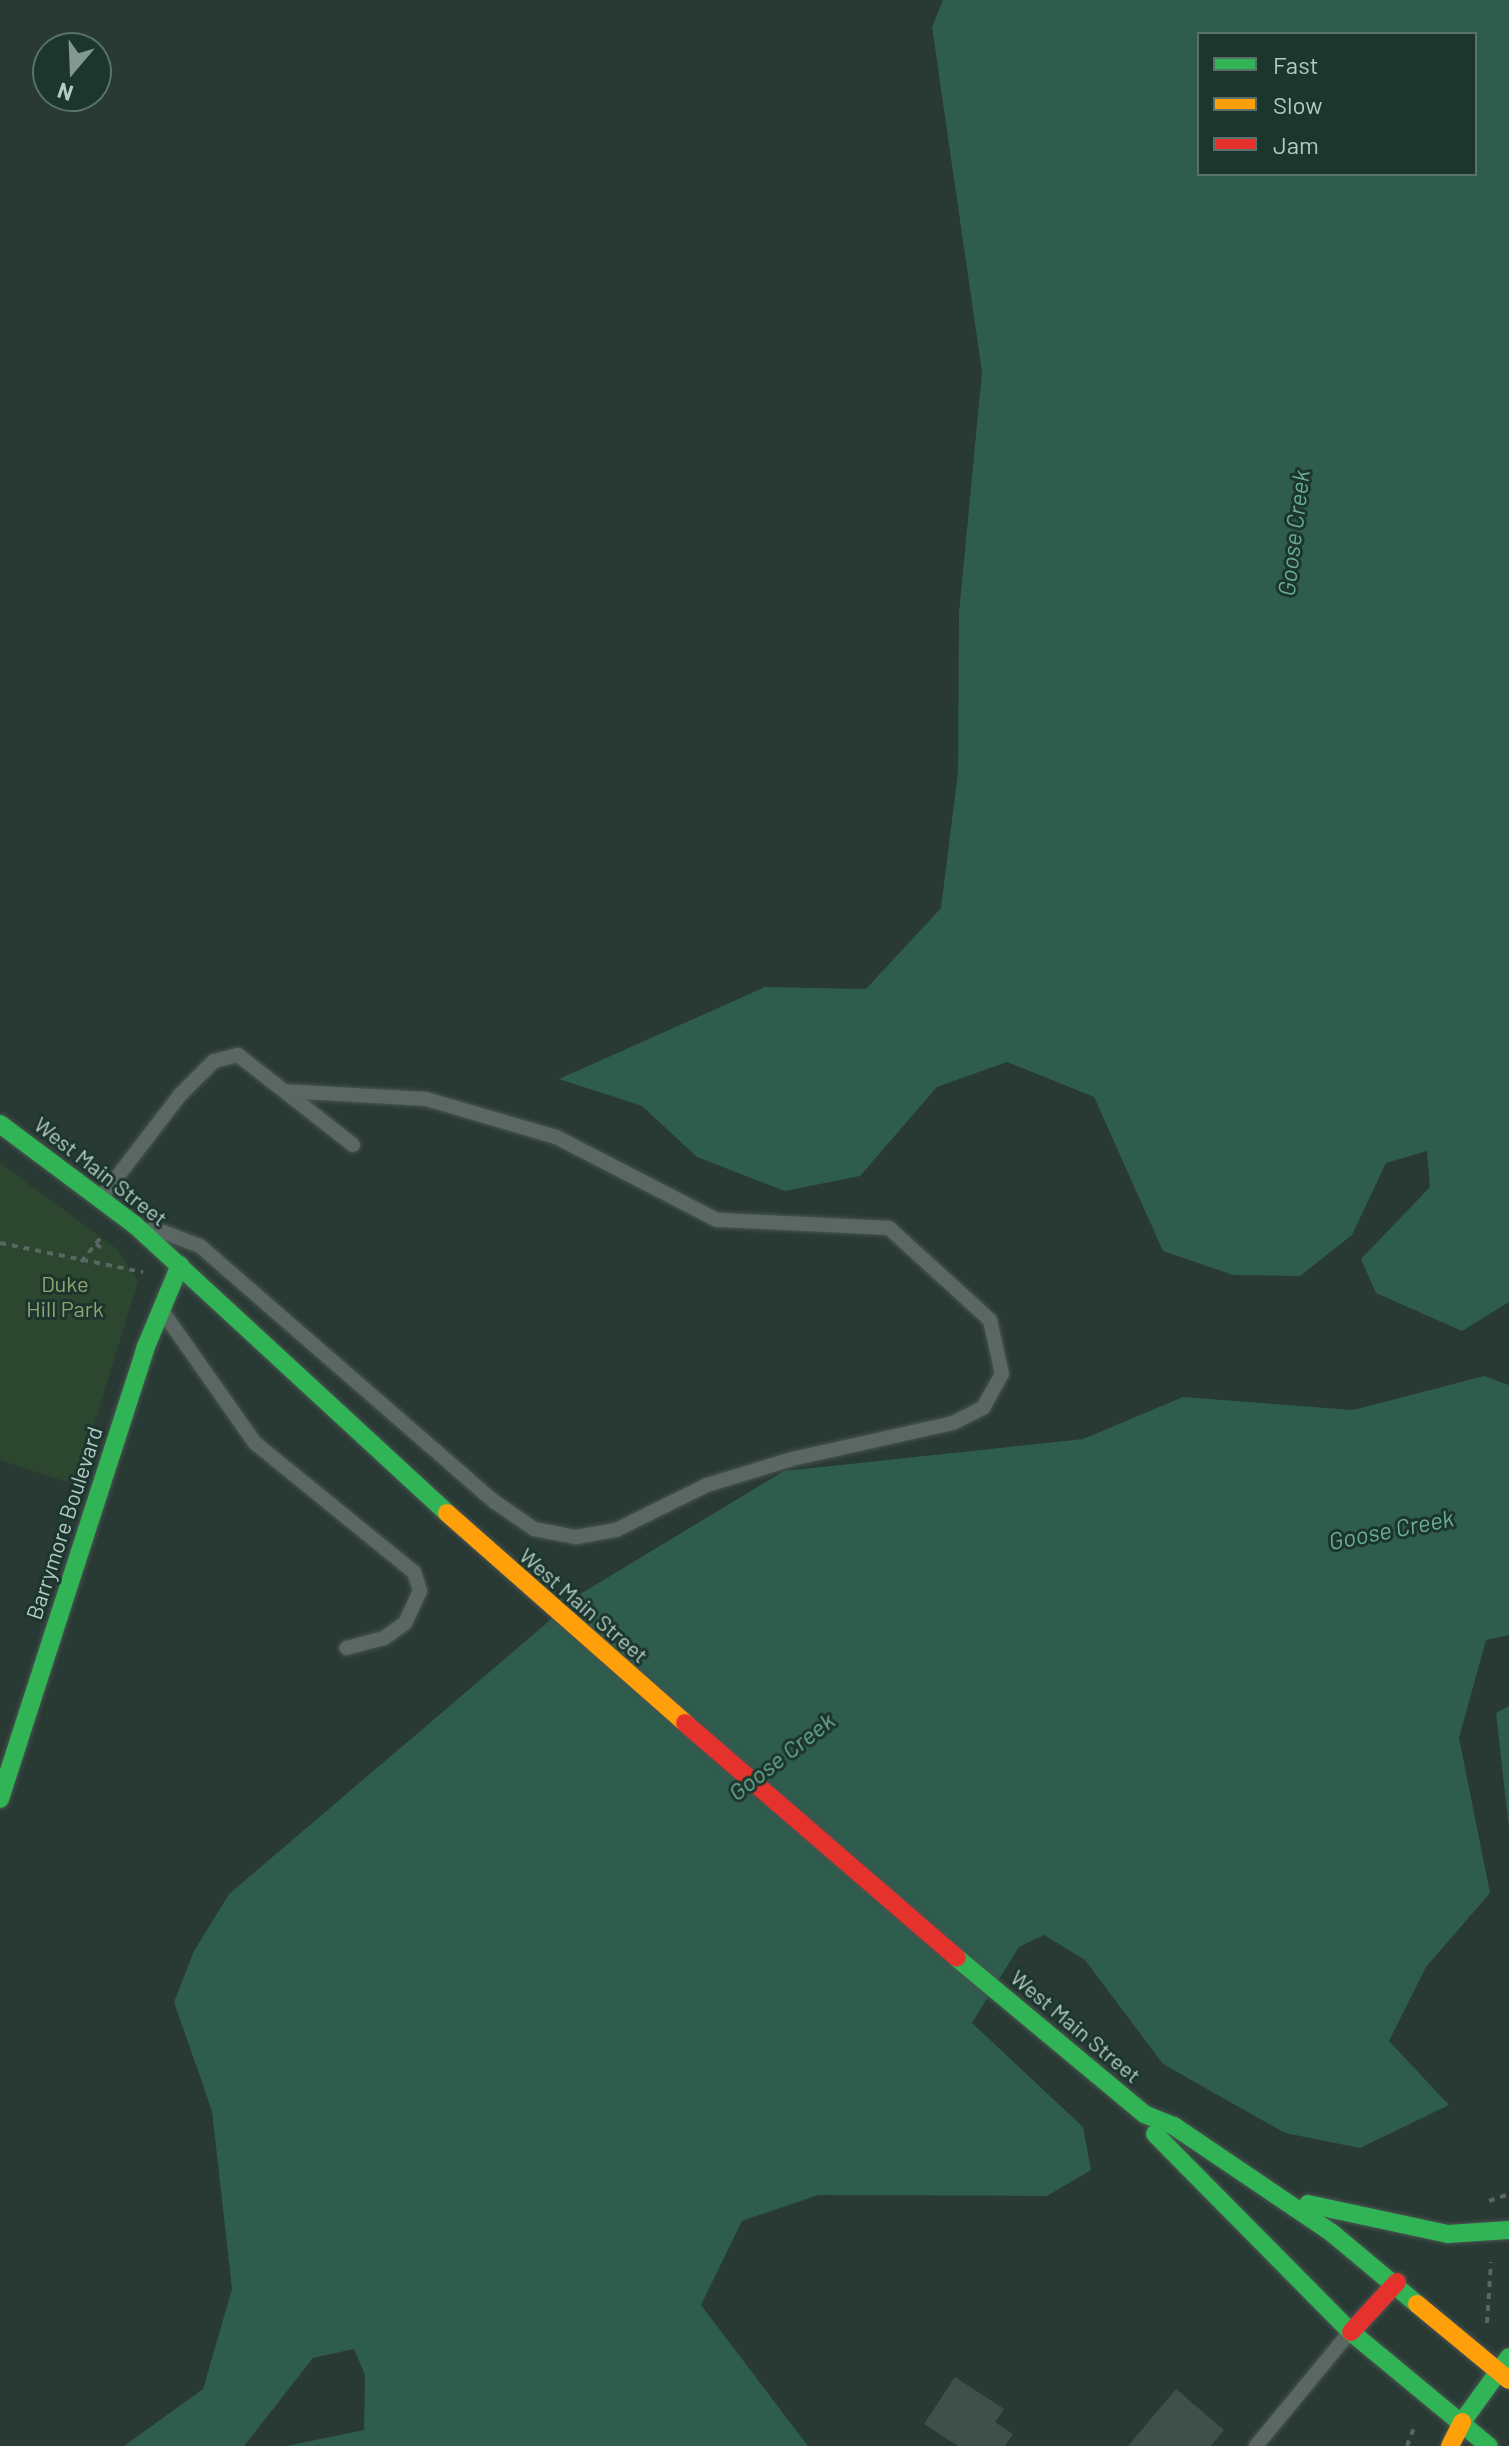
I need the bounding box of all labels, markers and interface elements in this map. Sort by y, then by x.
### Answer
north arrow [32,32,112,112]
legend [1197,32,1477,176]
text: Fast [1273,50,1318,79]
text: N [54,78,76,107]
text: Slow [1273,90,1322,119]
text: Jam [1273,130,1319,159]
water label: Goose Creek [1271,468,1315,598]
street label: West Main Street [29,1111,173,1231]
park label: Duke Hill Park [26,1270,104,1322]
street label: Barrymore Boulevard [20,1423,108,1623]
water label: Goose Creek [1326,1503,1456,1555]
street label: West Main Street [514,1542,654,1668]
water label: Goose Creek [722,1706,840,1806]
street label: West Main Street [1006,1964,1146,2088]

